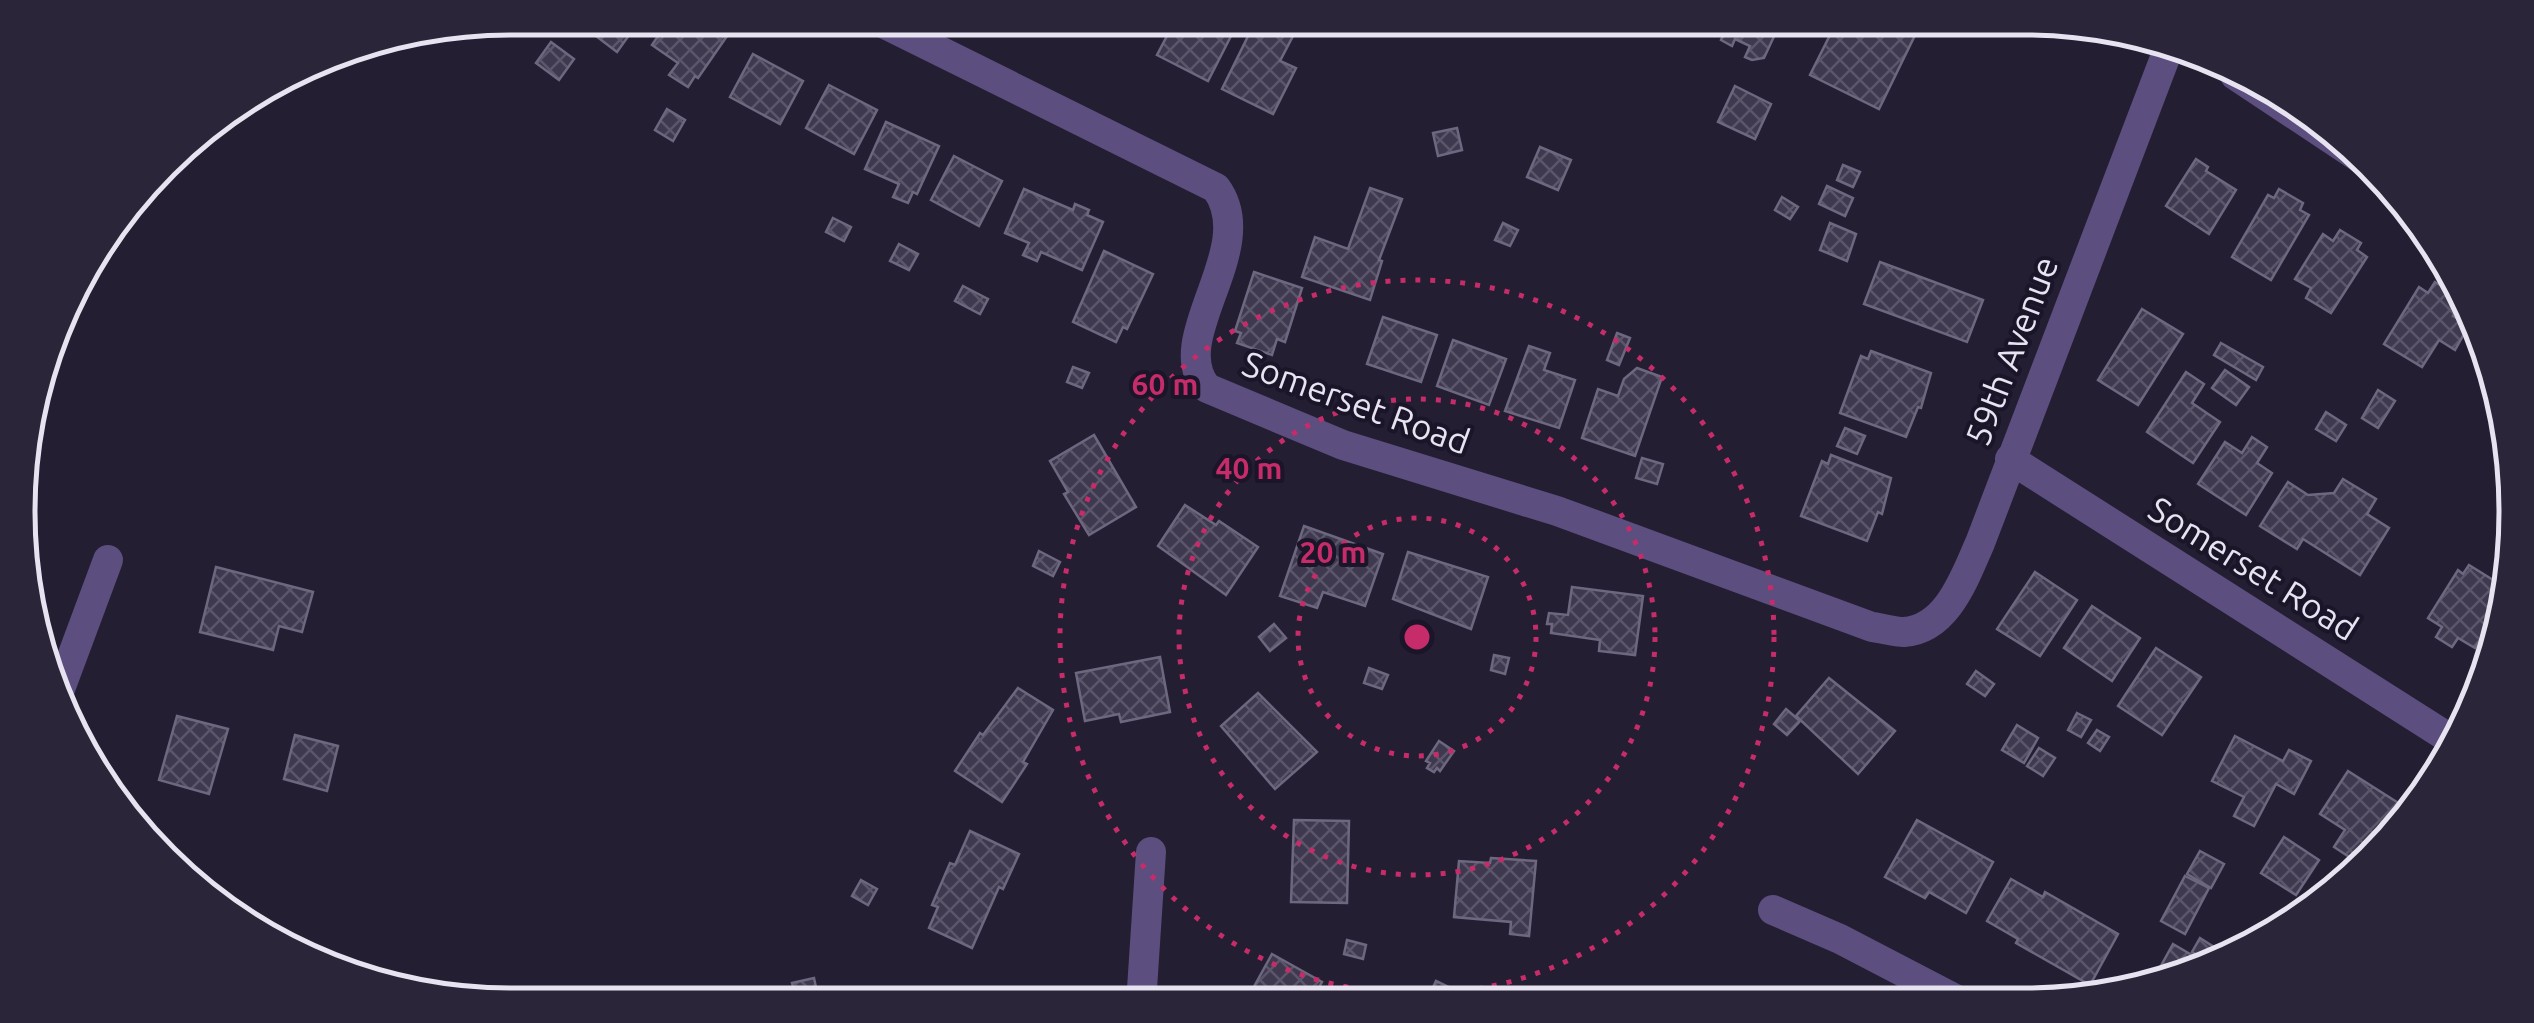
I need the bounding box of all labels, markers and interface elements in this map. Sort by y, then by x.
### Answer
street label: 59th Avenue [1957,251,2065,451]
street label: Somerset Road [1237,342,1475,462]
text: 60 m [1132,367,1198,401]
text: 40 m [1216,451,1282,485]
street label: Somerset Road [2142,488,2365,648]
text: 20 m [1300,535,1366,569]
centre of rings [1399,619,1435,655]

